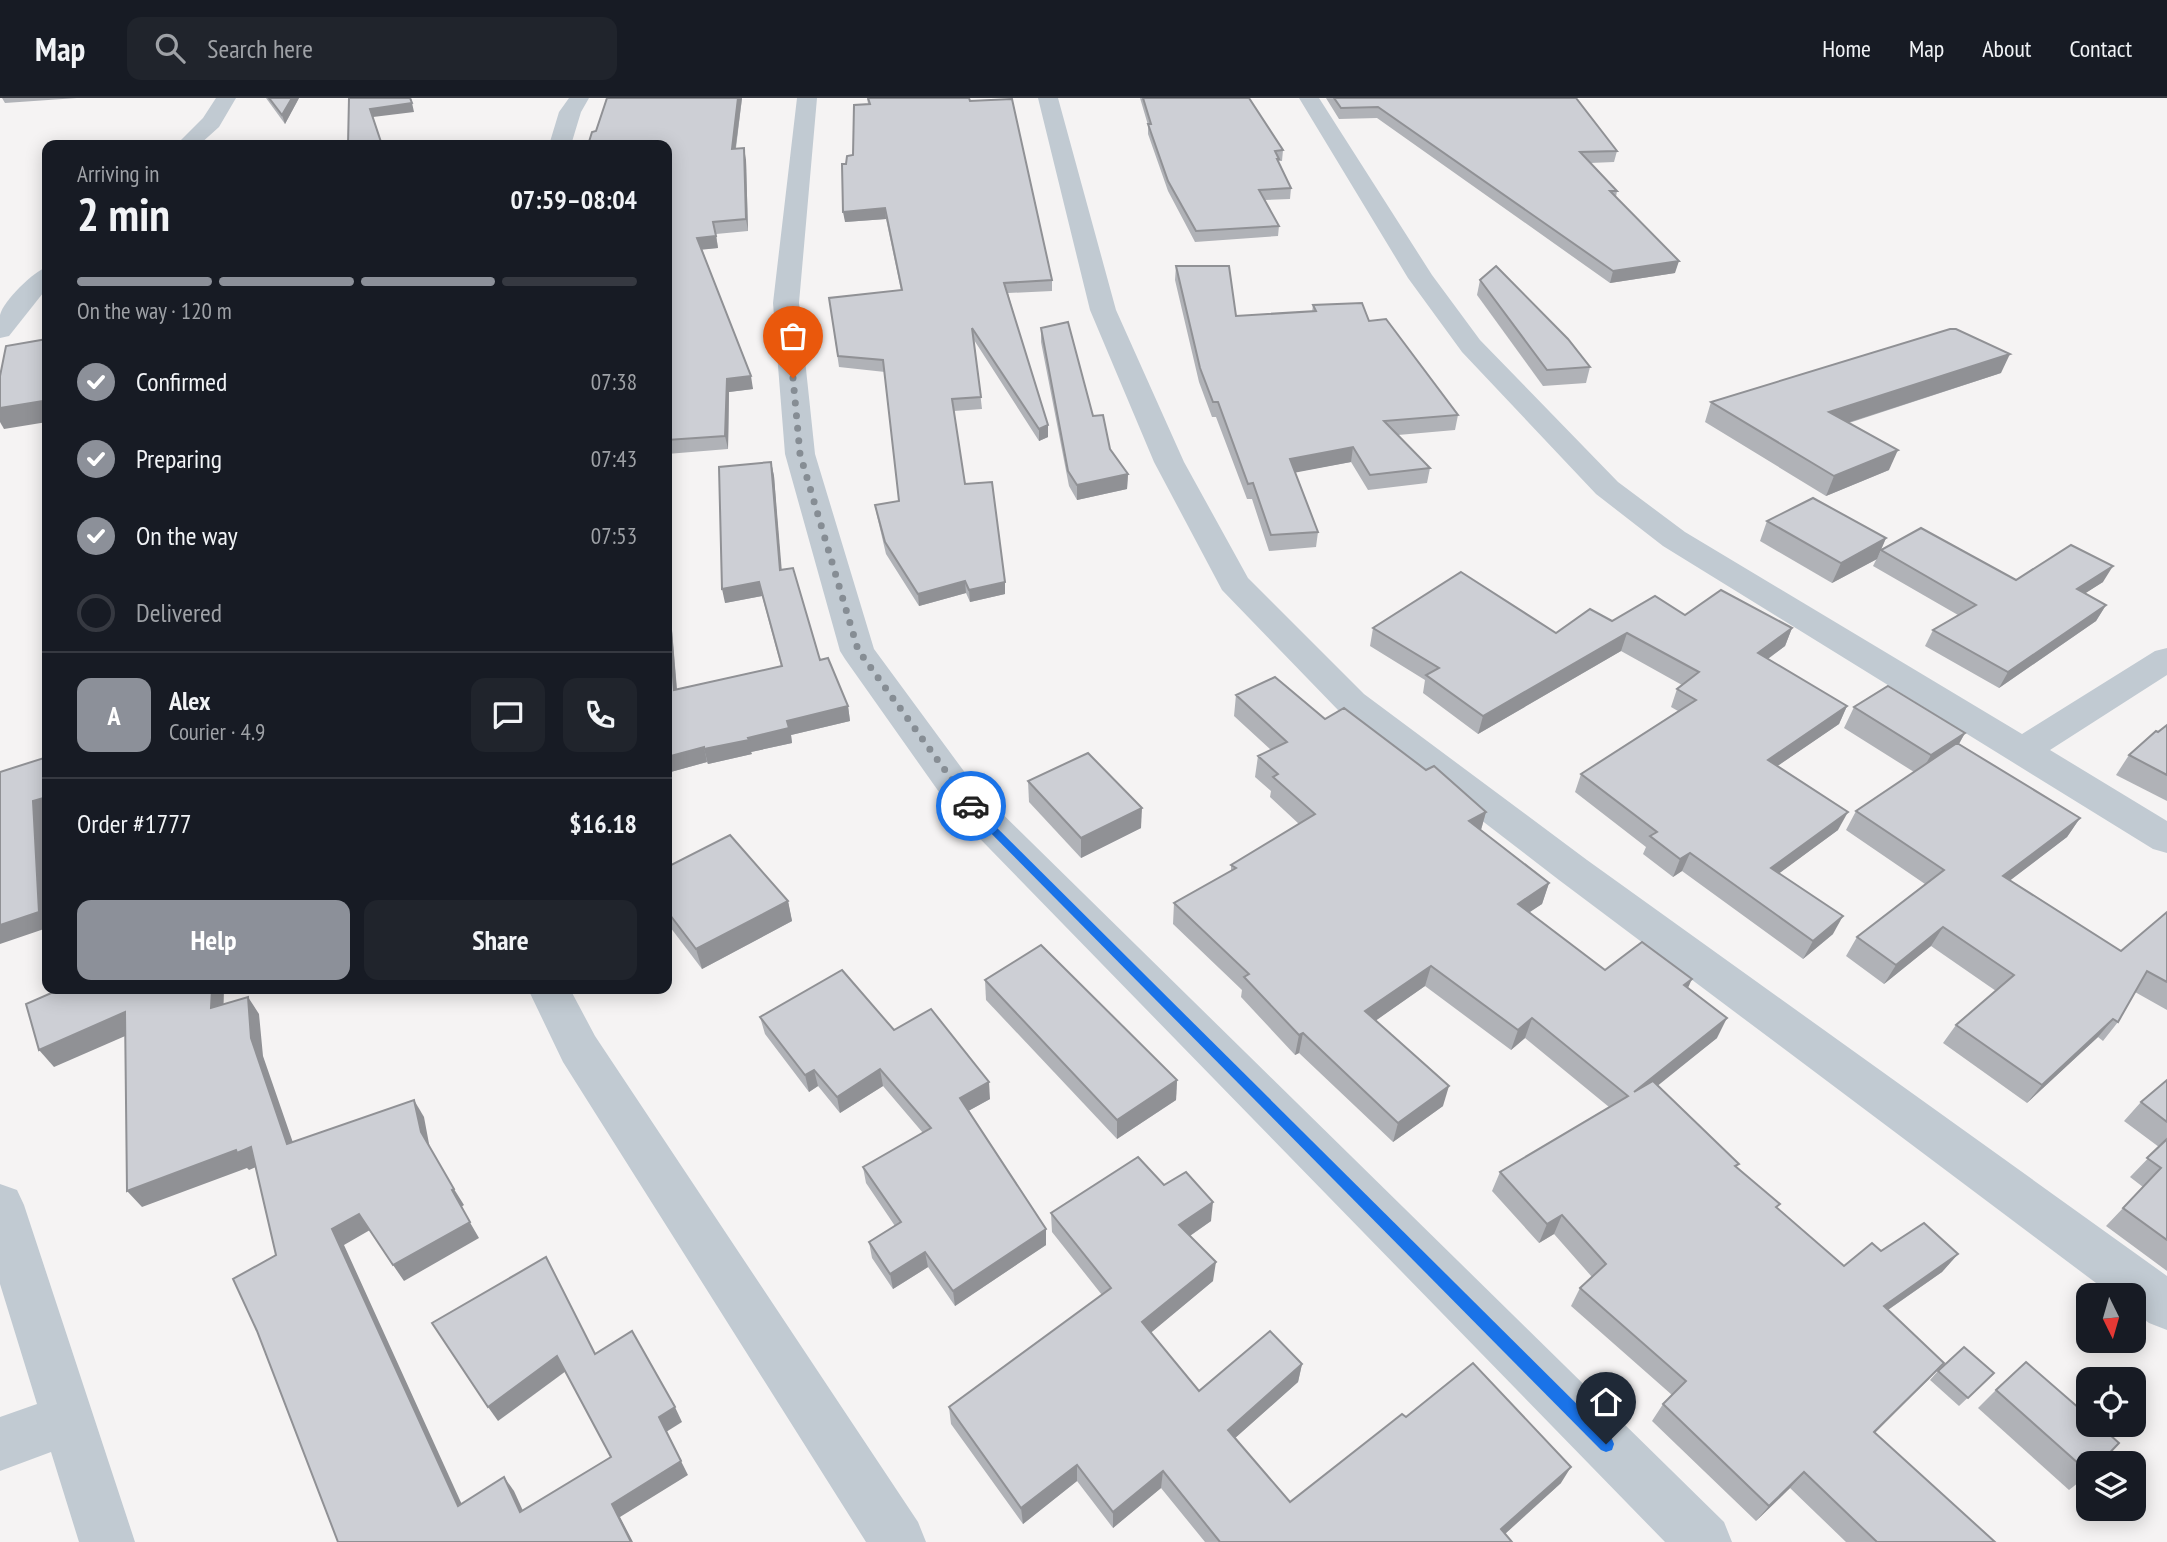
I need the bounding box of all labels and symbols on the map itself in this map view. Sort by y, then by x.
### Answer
pin [763,306,823,378]
courier [936,771,1006,841]
north arrow [2076,1283,2146,1353]
pin [1576,1372,1636,1444]

